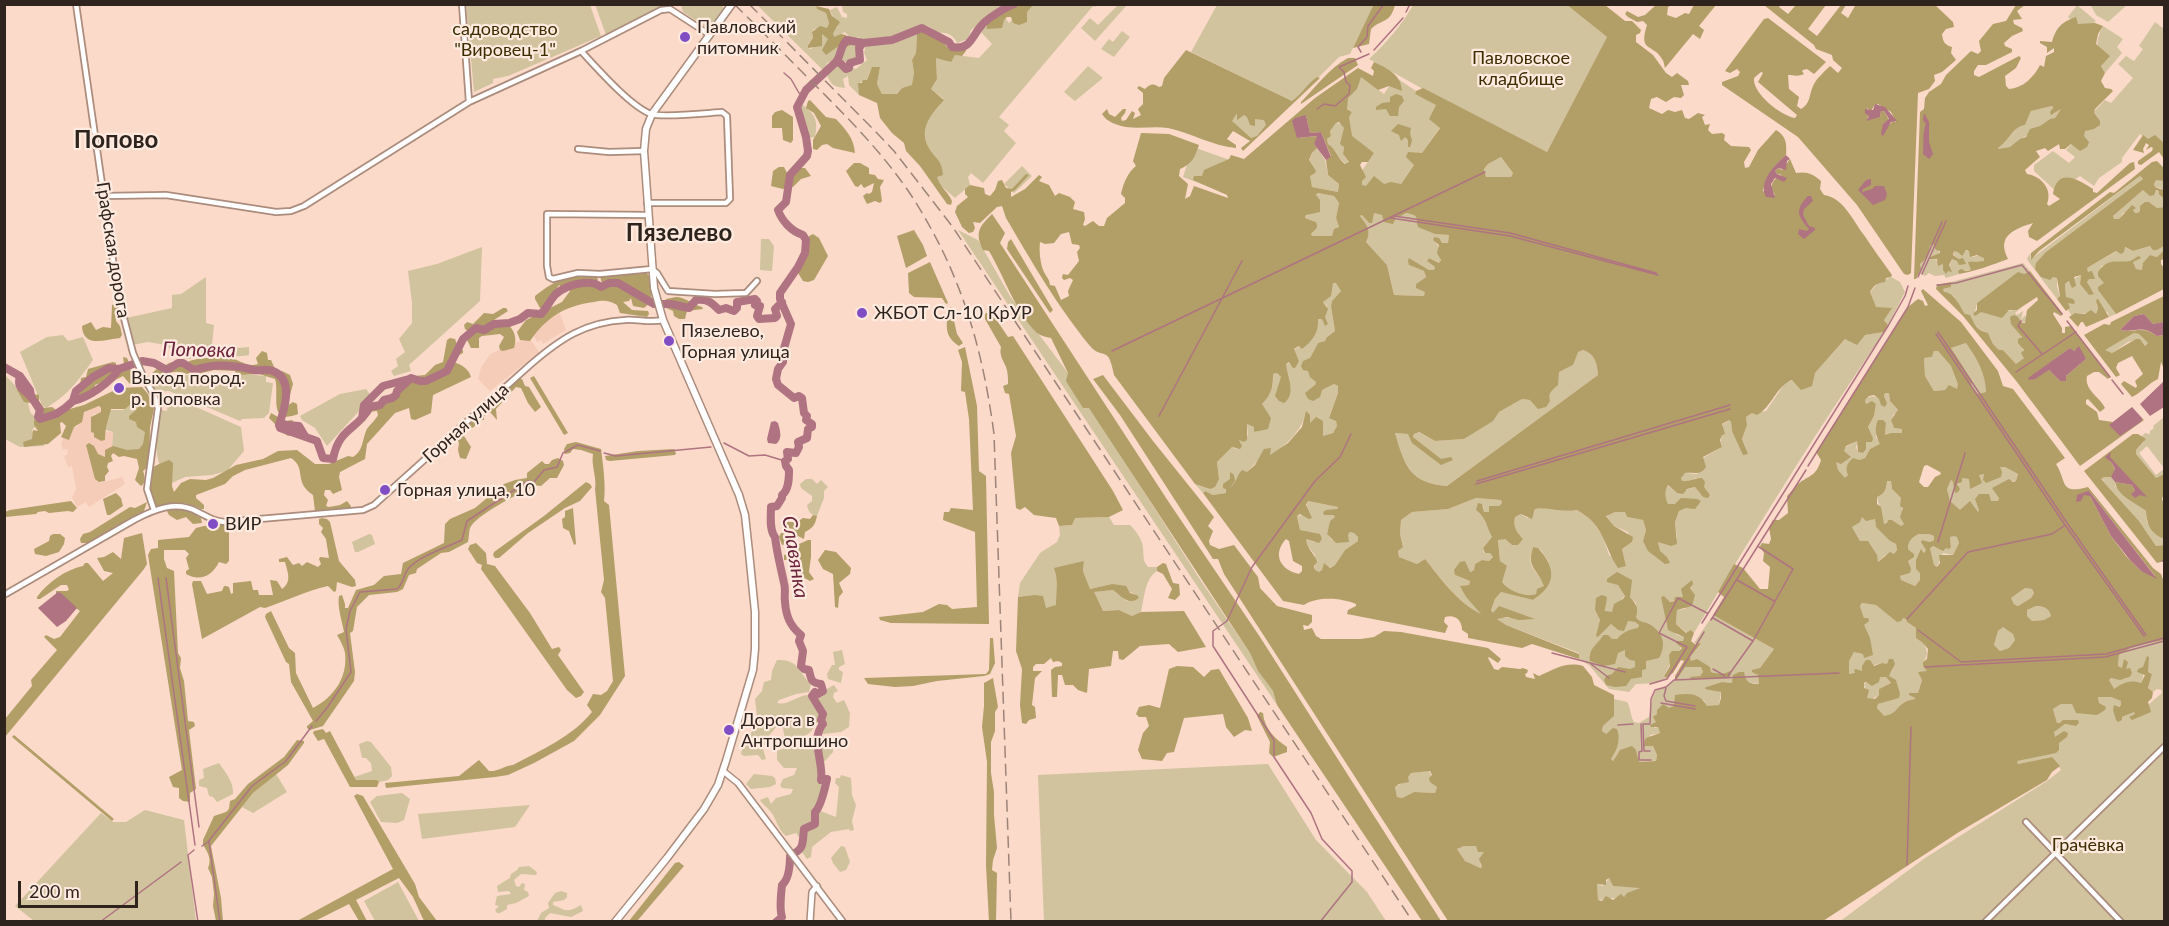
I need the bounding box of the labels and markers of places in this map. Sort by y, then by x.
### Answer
place label: Павловский питомник [697,16,796,58]
marker: Павловский питомник [678,30,692,44]
place label: ЖБОТ Сл-10 КрУР [874,302,1032,324]
marker: ЖБОТ Сл-10 КрУР [855,306,869,320]
place label: Пязелево, Горная улица [681,320,790,362]
marker: Пязелево, Горная улица [662,334,676,348]
place label: Выход пород. р. Поповка [131,367,245,410]
marker: Выход пород. р. Поповка [112,381,126,395]
place label: Горная улица, 10 [397,479,535,501]
marker: Горная улица, 10 [378,483,392,497]
place label: ВИР [225,513,261,535]
marker: ВИР [206,517,220,531]
place label: Дорога в Антропшино [741,709,848,752]
marker: Дорога в Антропшино [722,723,736,737]

